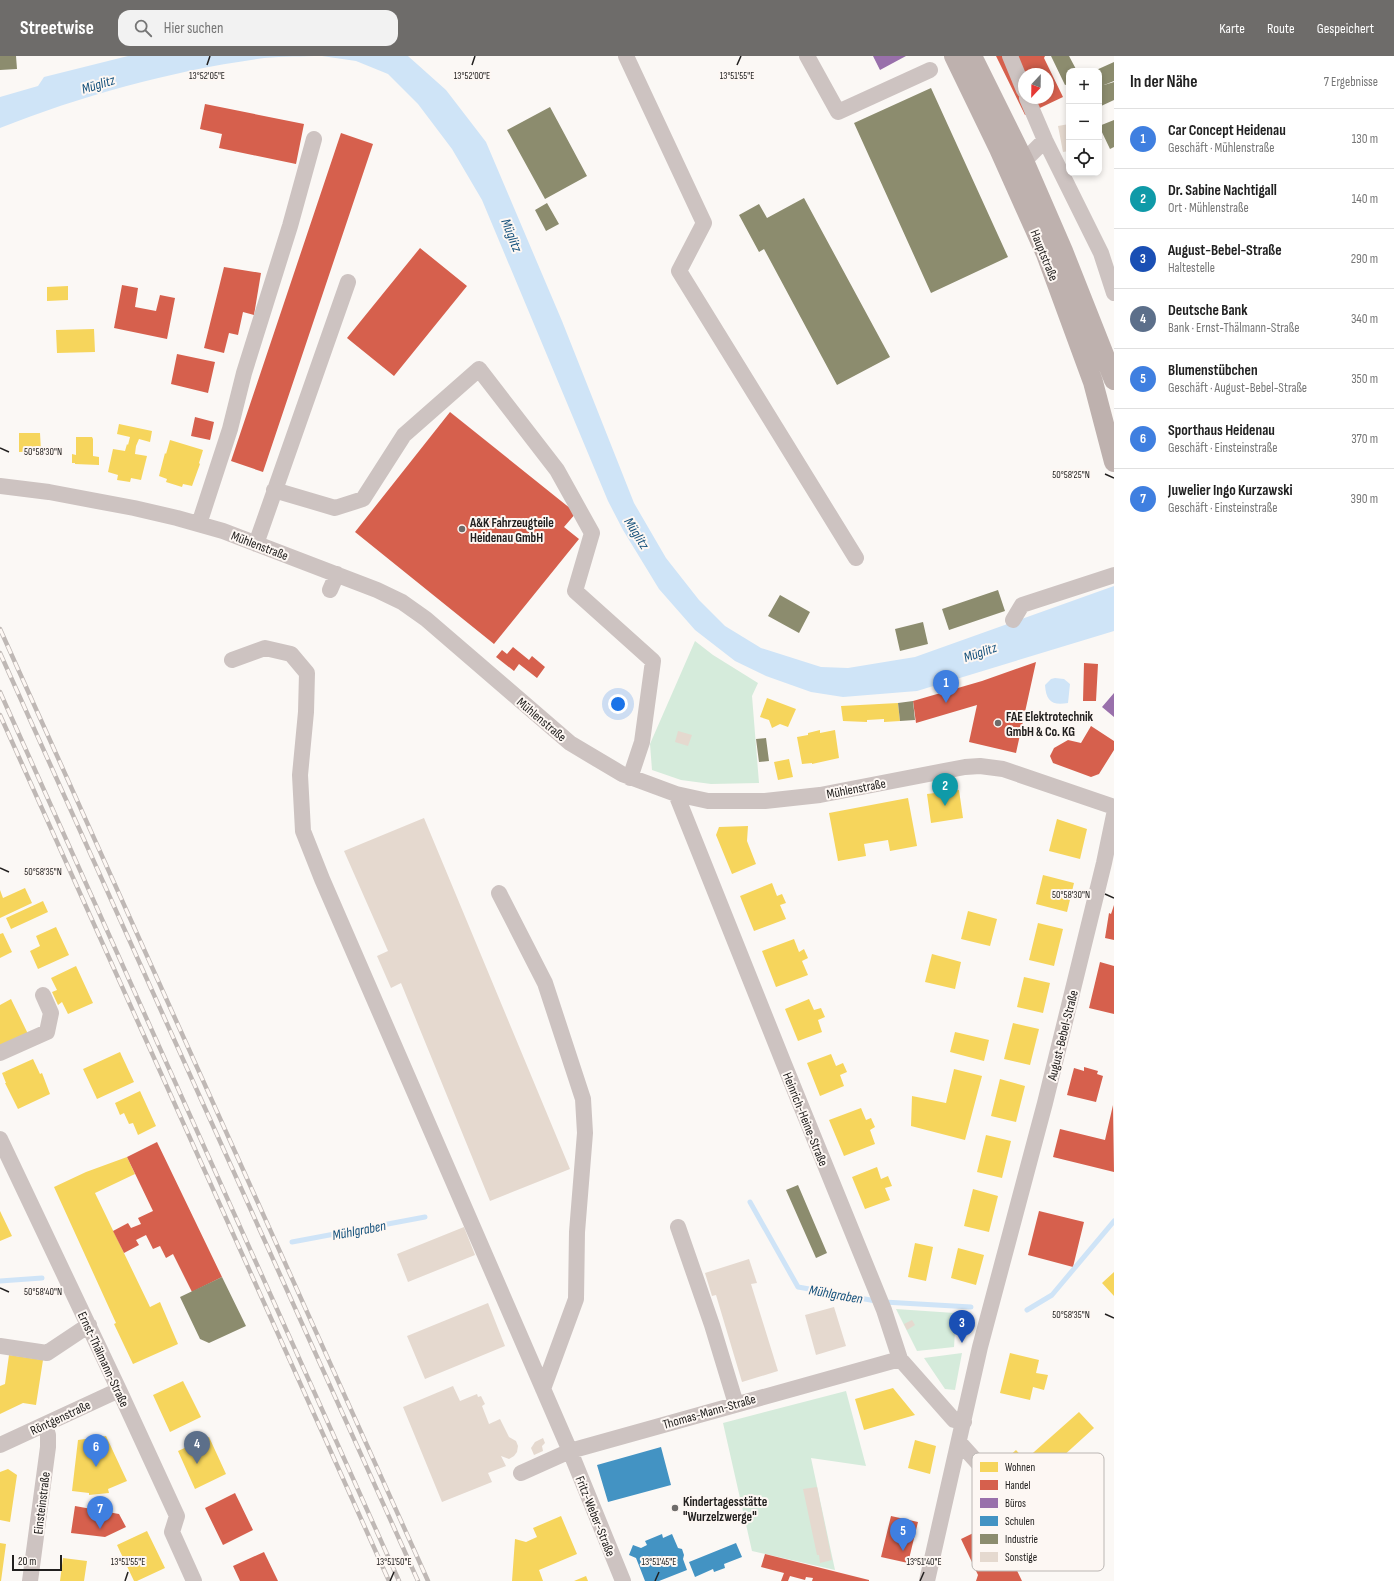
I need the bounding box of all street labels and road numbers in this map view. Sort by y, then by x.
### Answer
street label: Hauptstraße [1027,227,1062,283]
street label: Mühlenstraße [229,528,290,564]
street label: Mühlenstraße [513,694,569,745]
street label: Mühlenstraße [825,775,887,803]
street label: August-Bebel-Straße [1044,988,1082,1083]
street label: Heinrich-Heine-Straße [779,1070,831,1169]
street label: Ernst-Thälmann-Straße [74,1309,132,1410]
street label: Thomas-Mann-Straße [661,1391,758,1433]
street label: Röntgenstraße [28,1397,93,1439]
street label: Einsteinstraße [30,1471,54,1535]
street label: Fritz-Weber-Straße [572,1474,618,1559]

